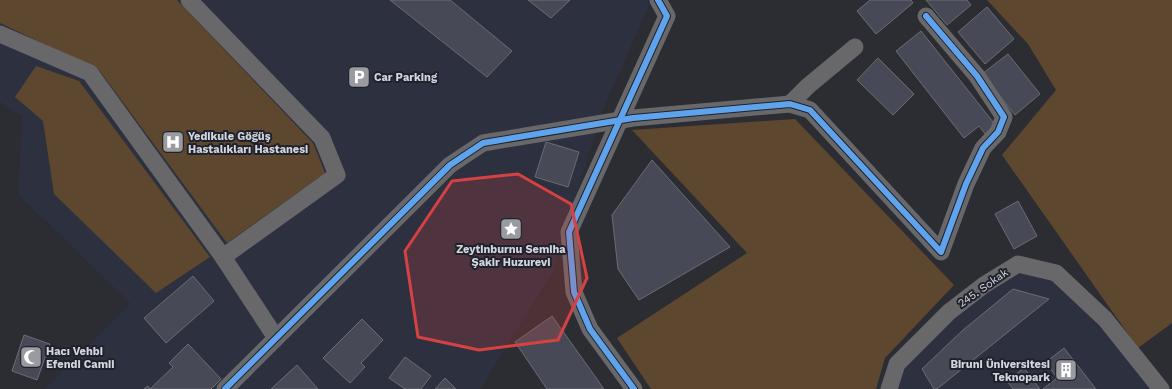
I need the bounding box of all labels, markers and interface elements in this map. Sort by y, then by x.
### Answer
parking icon: Car Parking [346,64,372,90]
place label: Car Parking [374,71,438,84]
hospital icon: Yedikule Göğüş Hastalıkları Hastanesi [160,129,186,155]
place label: Yedikule Göğüş Hastalıkları Hastanesi [188,130,308,156]
place icon: Zeytinburnu Semiha Şakir Huzurevi [498,216,524,242]
place label: Zeytinburnu Semiha Şakir Huzurevi [456,243,566,269]
street label: 245. Sokak [955,266,1011,310]
mosque icon: Hacı Vehbi Efendi Camii [18,344,44,370]
place label: Hacı Vehbi Efendi Camii [46,345,114,371]
building icon: Biruni Üniversitesi Teknopark [1053,357,1079,383]
place label: Biruni Üniversitesi Teknopark [950,358,1050,384]

